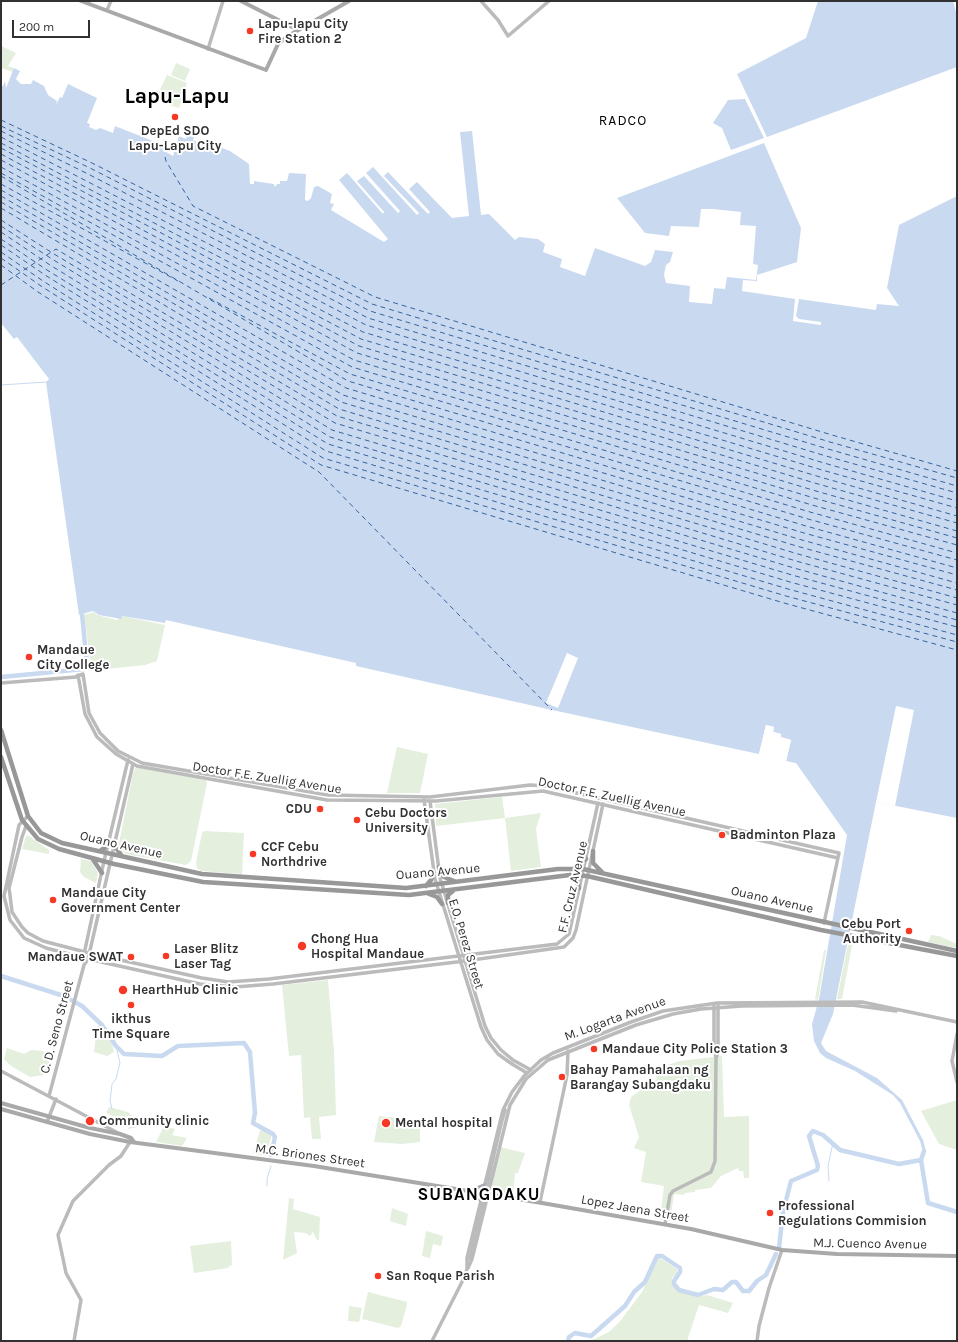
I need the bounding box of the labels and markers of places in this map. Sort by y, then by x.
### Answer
place label: Lapu-lapu City Fire Station 2 [258,16,348,47]
marker: Lapu-lapu City Fire Station 2 [245,26,255,36]
marker: DepEd SDO Lapu-Lapu City [170,112,180,122]
place label: DepEd SDO Lapu-Lapu City [129,123,221,154]
place label: Mandaue City College [37,642,109,673]
marker: Mandaue City College [24,652,34,662]
place label: CDU [286,801,312,817]
marker: CDU [315,804,325,814]
place label: Cebu Doctors University [365,805,447,836]
marker: Cebu Doctors University [352,815,362,825]
place label: Badminton Plaza [730,827,836,843]
marker: Badminton Plaza [717,830,727,840]
place label: CCF Cebu Northdrive [261,839,327,870]
marker: CCF Cebu Northdrive [248,849,258,859]
place label: Mandaue City Government Center [61,885,180,916]
marker: Mandaue City Government Center [48,895,58,905]
place label: Cebu Port Authority [841,916,901,947]
marker: Cebu Port Authority [904,926,914,936]
place label: Chong Hua Hospital Mandaue [311,931,424,962]
marker: Chong Hua Hospital Mandaue [296,940,308,952]
place label: Laser Blitz Laser Tag [174,941,238,972]
place label: Mandaue SWAT [27,949,123,965]
marker: Laser Blitz Laser Tag [161,951,171,961]
marker: Mandaue SWAT [126,952,136,962]
place label: HearthHub Clinic [132,982,238,998]
marker: HearthHub Clinic [117,984,129,996]
marker: ikthus Time Square [126,1000,136,1010]
place label: ikthus Time Square [92,1011,170,1042]
place label: Mandaue City Police Station 3 [602,1041,788,1057]
marker: Mandaue City Police Station 3 [589,1044,599,1054]
place label: Bahay Pamahalaan ng Barangay Subangdaku [570,1062,711,1093]
marker: Bahay Pamahalaan ng Barangay Subangdaku [557,1072,567,1082]
place label: Community clinic [99,1113,209,1129]
marker: Community clinic [84,1115,96,1127]
place label: Mental hospital [395,1115,493,1131]
marker: Mental hospital [380,1117,392,1129]
place label: Professional Regulations Commision [778,1198,927,1229]
marker: Professional Regulations Commision [765,1208,775,1218]
place label: San Roque Parish [386,1268,495,1284]
marker: San Roque Parish [373,1271,383,1281]

